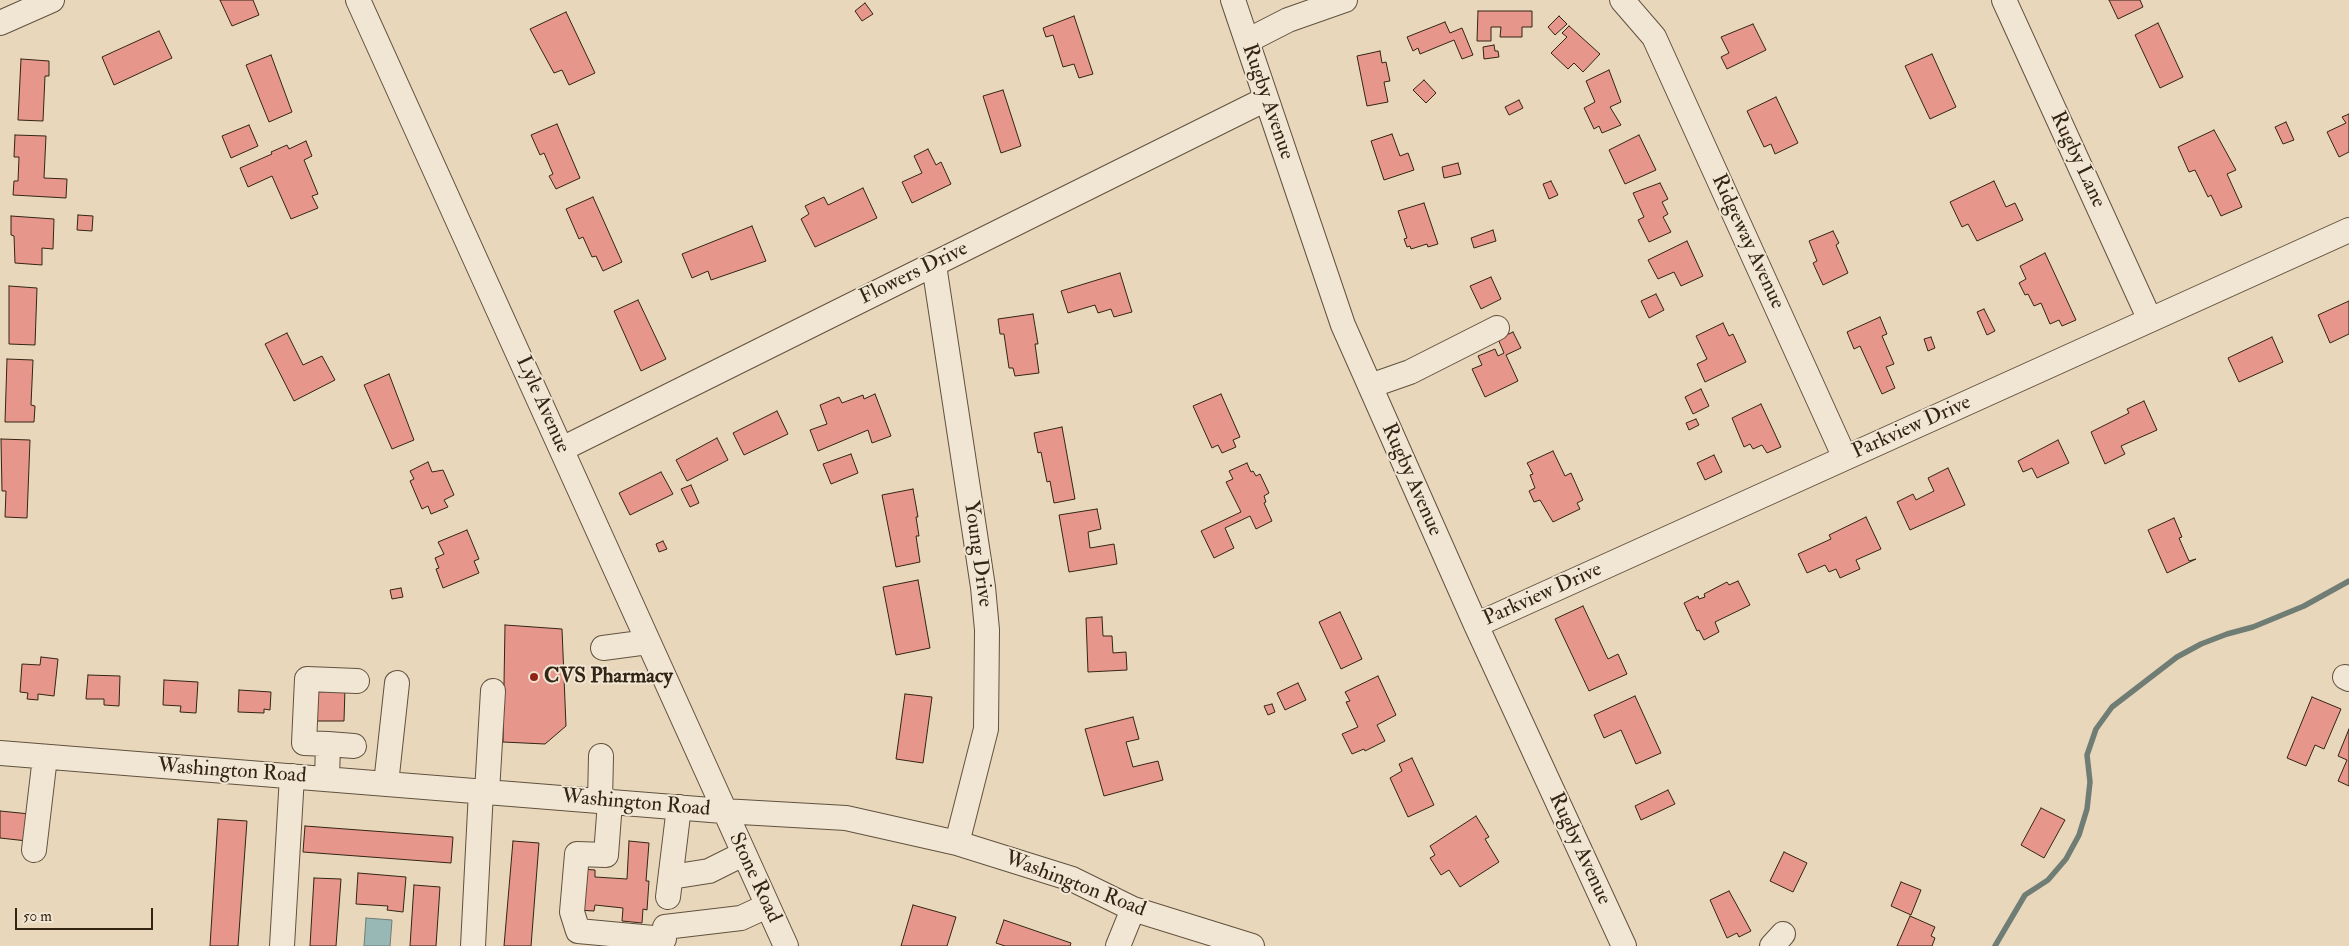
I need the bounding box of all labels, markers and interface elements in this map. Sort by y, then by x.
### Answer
street label: Rugby Avenue [1235,41,1299,163]
street label: Rugby Lane [2044,108,2110,212]
street label: Ridgeway Avenue [1705,171,1789,313]
street label: Flowers Drive [856,237,972,311]
street label: Lyle Avenue [509,353,575,457]
street label: Parkview Drive [1849,391,1975,465]
street label: Rugby Avenue [1375,420,1447,540]
street label: Young Drive [957,499,997,609]
street label: Parkview Drive [1480,558,1606,632]
place label: CVS Pharmacy [544,664,673,690]
marker: CVS Pharmacy [528,671,540,683]
street label: Washington Road [157,754,307,790]
street label: Washington Road [561,785,711,823]
street label: Rugby Avenue [1542,789,1616,909]
street label: Stone Road [722,829,786,927]
street label: Washington Road [1001,847,1149,923]
scale bar [18,898,155,930]
text: 50 m [23,907,52,926]

